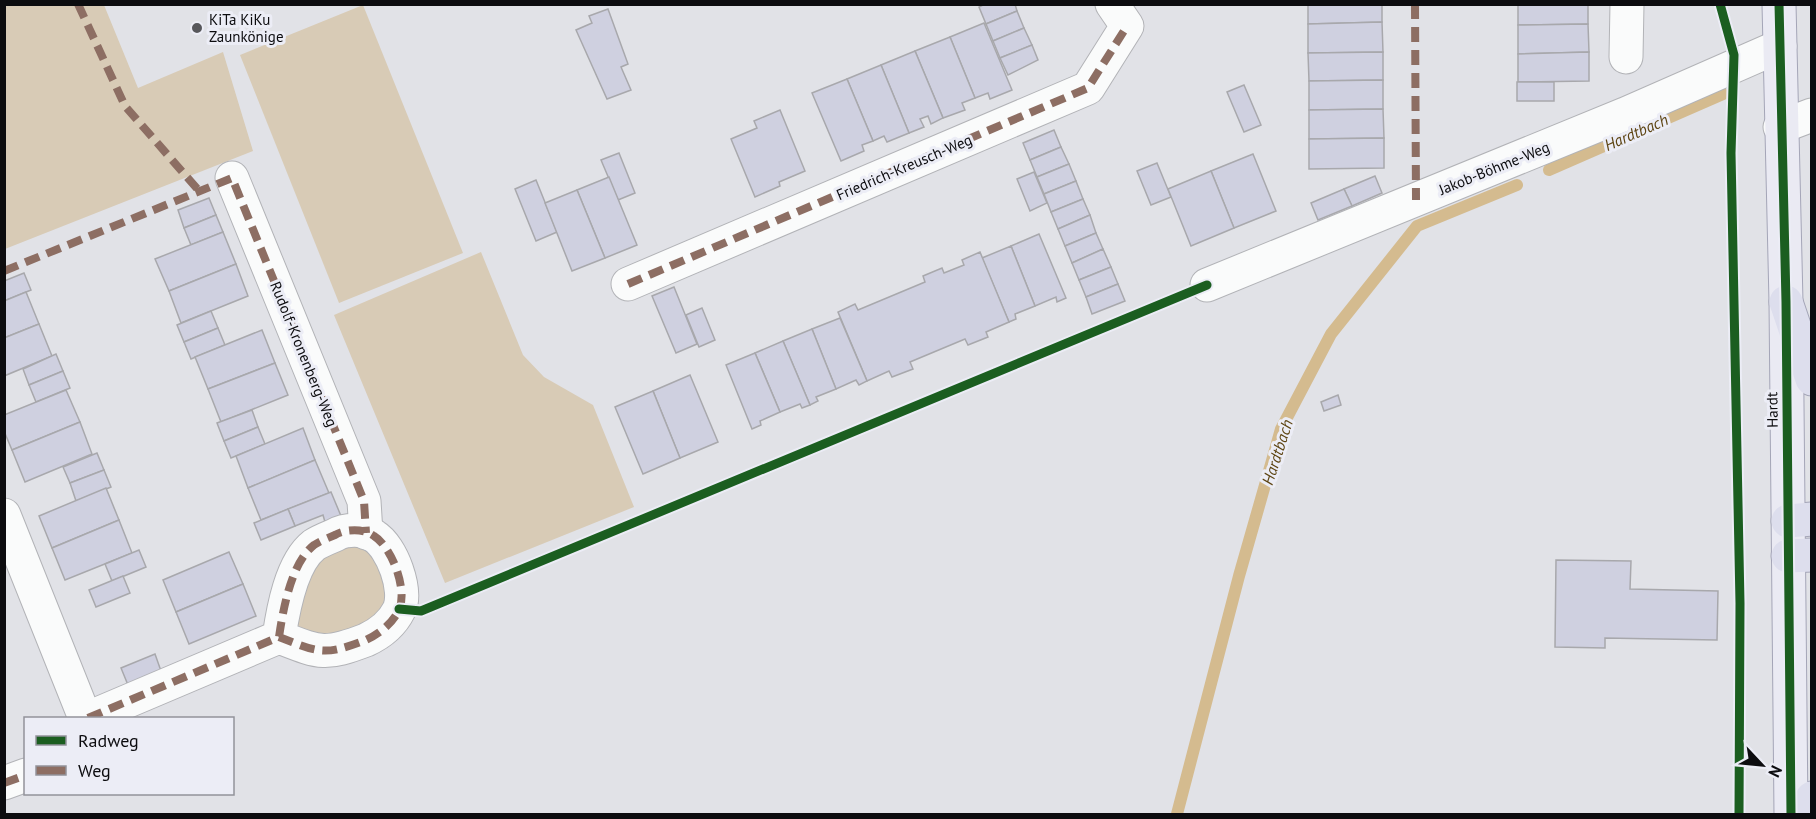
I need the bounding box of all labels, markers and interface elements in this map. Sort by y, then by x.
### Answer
place label: KiTa KiKu Zaunkönige [209,10,284,46]
marker: KiTa KiKu Zaunkönige [190,21,204,35]
water label: Hardtbach [1601,109,1671,155]
street label: Friedrich-Kreusch-Weg [833,130,975,204]
street label: Jakob-Böhme-Weg [1435,137,1552,199]
street label: Rudolf-Kronenberg-Weg [266,279,342,429]
street label: Hardt [1762,392,1782,428]
water label: Hardtbach [1257,417,1297,487]
legend [24,717,234,795]
text: Radweg [78,729,139,752]
north arrow [1732,735,1792,795]
text: Weg [78,759,111,782]
text: N [1764,762,1787,781]

